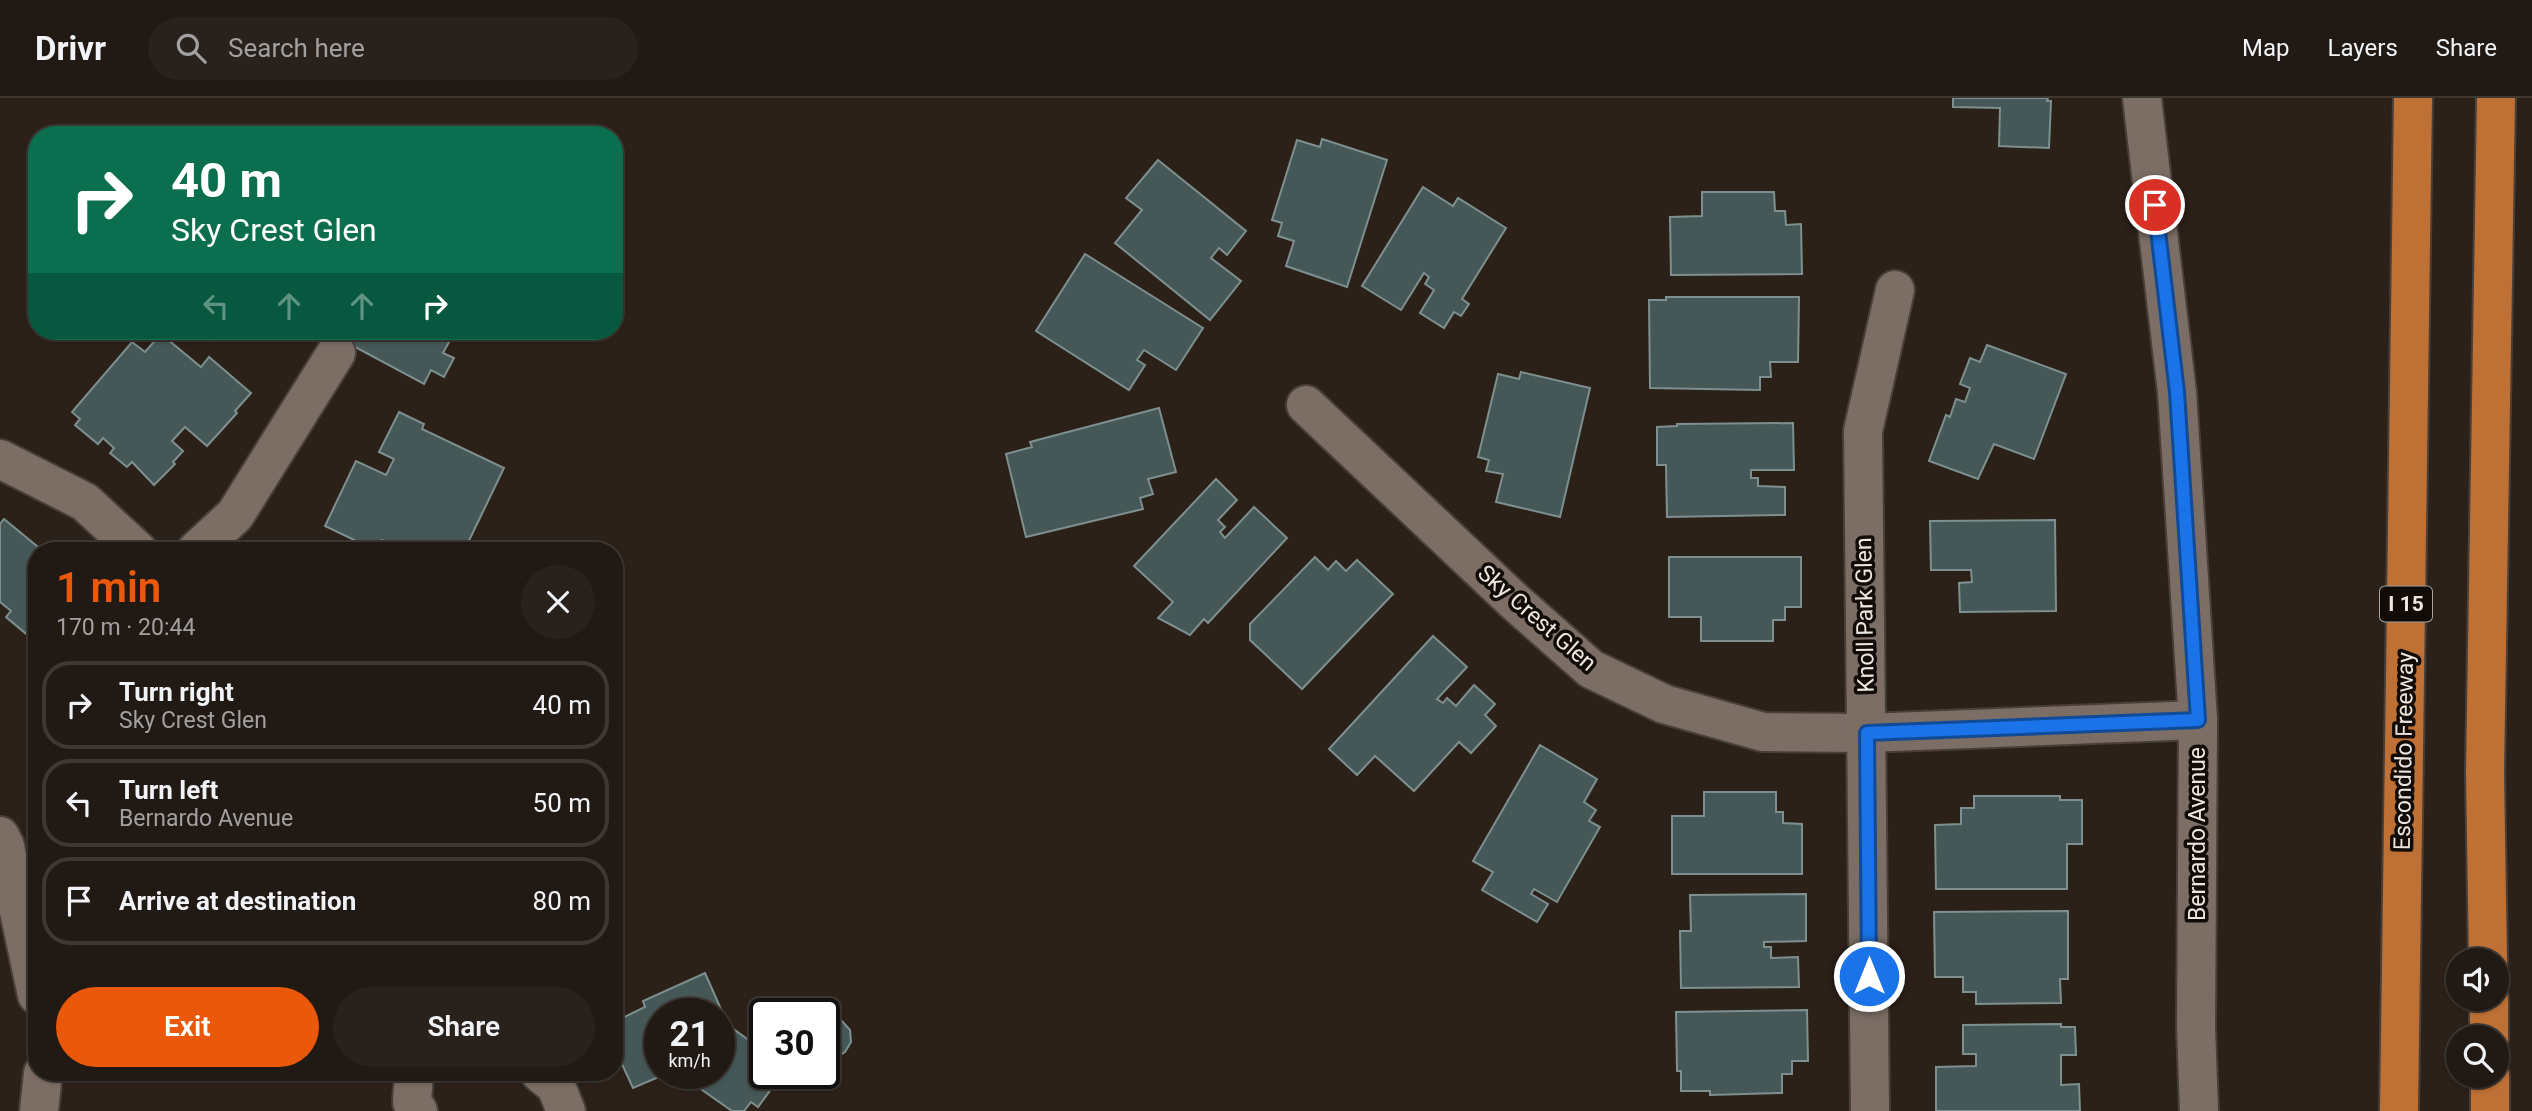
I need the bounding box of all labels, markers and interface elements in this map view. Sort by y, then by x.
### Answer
search box [148,17,638,80]
text: Drivr [35,29,106,68]
icon: search [172,29,210,67]
text: Search here [228,33,365,63]
text: Map [2242,34,2290,62]
text: Layers [2328,34,2398,62]
text: Share [2436,34,2497,62]
text: 40 m [171,152,282,209]
icon: right [56,154,147,245]
pin [2125,175,2185,235]
icon: arrive [2136,186,2174,224]
text: Sky Crest Glen [171,211,377,249]
icon: left [197,287,235,325]
icon: ahead [270,287,308,325]
icon: ahead [343,287,381,325]
icon: right [416,287,454,325]
street label: Knoll Park Glen [1850,537,1880,693]
street label: Sky Crest Glen [1472,559,1602,677]
text: 1 min [56,563,161,612]
button: close [521,565,595,639]
road number: I 15 [2380,587,2432,622]
text: 170 m · 20:44 [56,614,195,641]
street label: Escondido Freeway [2389,652,2419,850]
text: Turn right [119,677,234,707]
icon: right [60,686,98,724]
text: 40 m [533,690,591,720]
text: Sky Crest Glen [119,707,267,734]
street label: Bernardo Avenue [2184,747,2211,921]
text: Turn left [119,775,218,805]
icon: left [60,784,98,822]
text: 50 m [533,788,591,818]
text: Bernardo Avenue [119,805,293,832]
icon: arrive [60,882,98,920]
text: Arrive at destination [119,886,356,916]
text: 80 m [533,886,591,916]
position arrow [1832,939,1906,1013]
map controls [2446,948,2509,1088]
button: sound [2446,948,2509,1011]
button: Exit [56,987,319,1067]
button: Share [333,987,595,1067]
speed limit sign: 30 [749,998,840,1089]
text: 21 [669,1014,710,1055]
button: search [2446,1025,2509,1088]
text: km/h [668,1050,711,1071]

